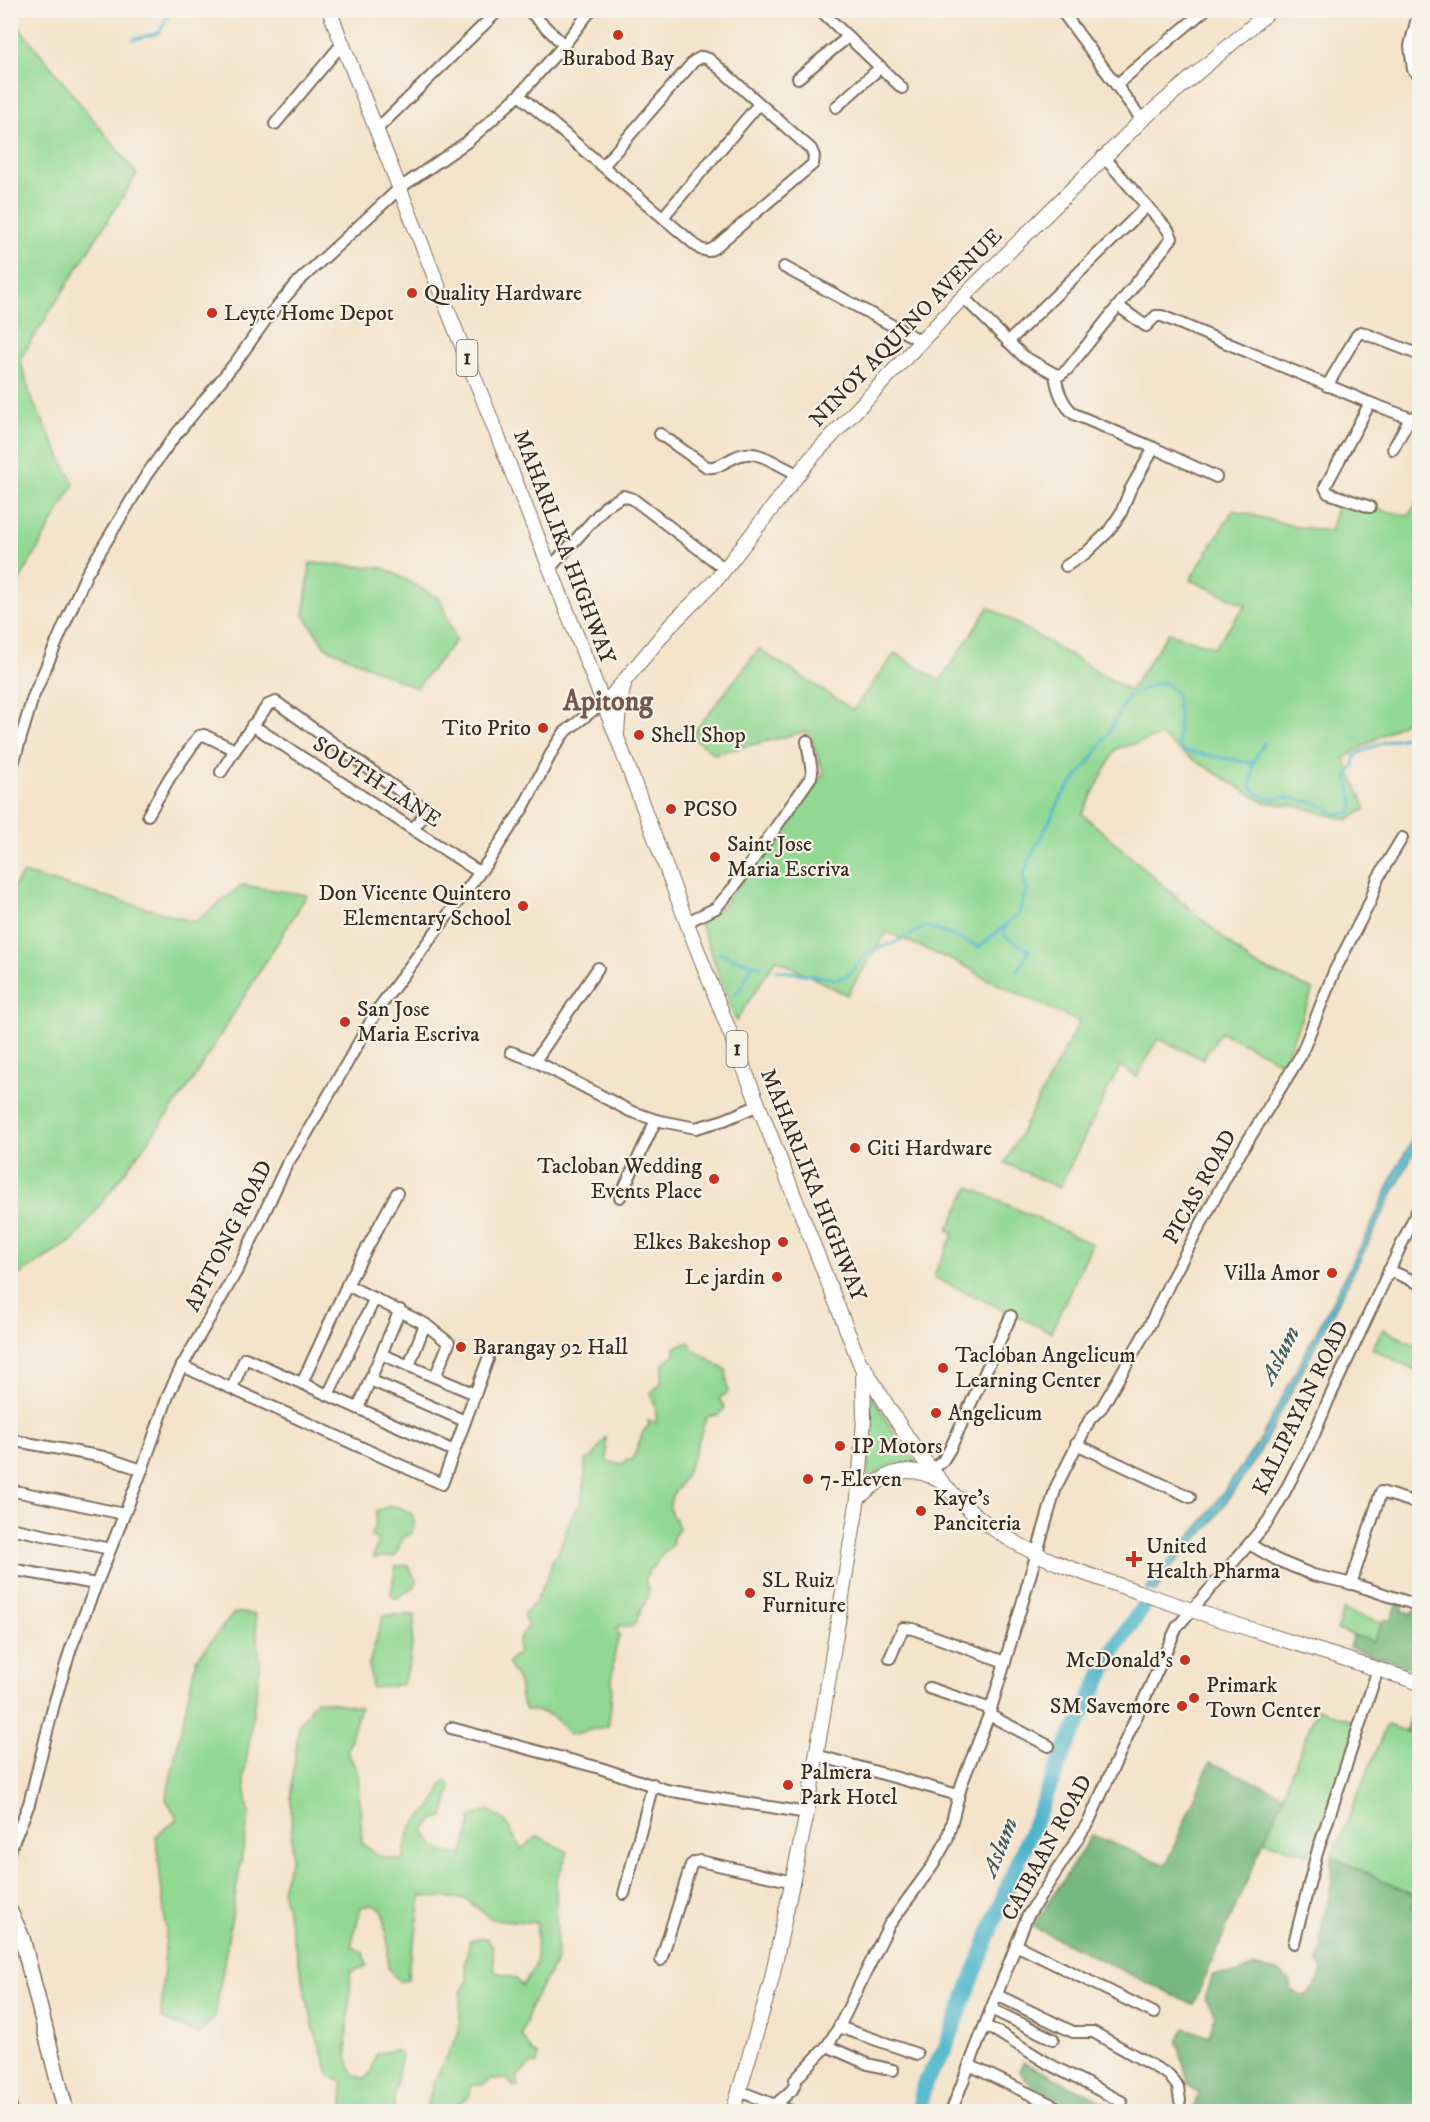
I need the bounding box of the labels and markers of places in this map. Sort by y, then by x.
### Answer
marker: Burabod Bay [611,28,625,42]
place label: Burabod Bay [562,45,675,72]
place label: Quality Hardware [424,280,582,307]
marker: Quality Hardware [405,286,419,300]
place label: Leyte Home Depot [224,300,394,327]
marker: Leyte Home Depot [205,306,219,320]
place label: Tito Prito [442,715,531,742]
marker: Tito Prito [536,721,550,735]
place label: Shell Shop [651,722,746,749]
marker: Shell Shop [632,728,646,742]
place label: PCSO [683,796,738,823]
marker: PCSO [664,802,678,816]
place label: Saint Jose Maria Escriva [727,831,850,883]
marker: Saint Jose Maria Escriva [708,850,722,864]
place label: Don Vicente Quintero Elementary School [318,880,511,932]
marker: Don Vicente Quintero Elementary School [516,899,530,913]
place label: San Jose Maria Escriva [357,996,480,1048]
marker: San Jose Maria Escriva [338,1015,352,1029]
place label: Citi Hardware [867,1135,992,1162]
marker: Citi Hardware [848,1141,862,1155]
place label: Tacloban Wedding Events Place [537,1153,702,1205]
marker: Tacloban Wedding Events Place [707,1172,721,1186]
place label: Elkes Bakeshop [633,1229,771,1256]
marker: Elkes Bakeshop [776,1235,790,1249]
place label: Villa Amor [1223,1260,1321,1287]
place label: Le jardin [684,1264,766,1291]
marker: Villa Amor [1325,1266,1339,1280]
marker: Le jardin [770,1270,784,1284]
place label: Barangay 92 Hall [473,1334,628,1361]
marker: Barangay 92 Hall [454,1340,468,1354]
place label: Tacloban Angelicum Learning Center [955,1342,1136,1394]
marker: Tacloban Angelicum Learning Center [936,1361,950,1375]
place label: Angelicum [948,1400,1042,1427]
marker: Angelicum [929,1406,943,1420]
place label: IP Motors [852,1433,942,1460]
marker: IP Motors [833,1439,847,1453]
place label: 7-Eleven [820,1466,902,1493]
marker: 7-Eleven [801,1472,815,1486]
place label: Kaye's Panciteria [933,1485,1022,1537]
marker: Kaye's Panciteria [914,1504,928,1518]
place label: United Health Pharma [1146,1533,1281,1585]
marker: United Health Pharma [1127,1552,1141,1566]
place label: SL Ruiz Furniture [762,1567,846,1619]
marker: SL Ruiz Furniture [743,1586,757,1600]
place label: McDonald's [1066,1647,1173,1674]
marker: McDonald's [1178,1653,1192,1667]
place label: Primark Town Center [1206,1672,1322,1724]
marker: Primark Town Center [1187,1691,1201,1705]
place label: SM Savemore [1050,1693,1170,1720]
marker: SM Savemore [1175,1699,1189,1713]
place label: Palmera Park Hotel [800,1759,898,1811]
marker: Palmera Park Hotel [781,1778,795,1792]

